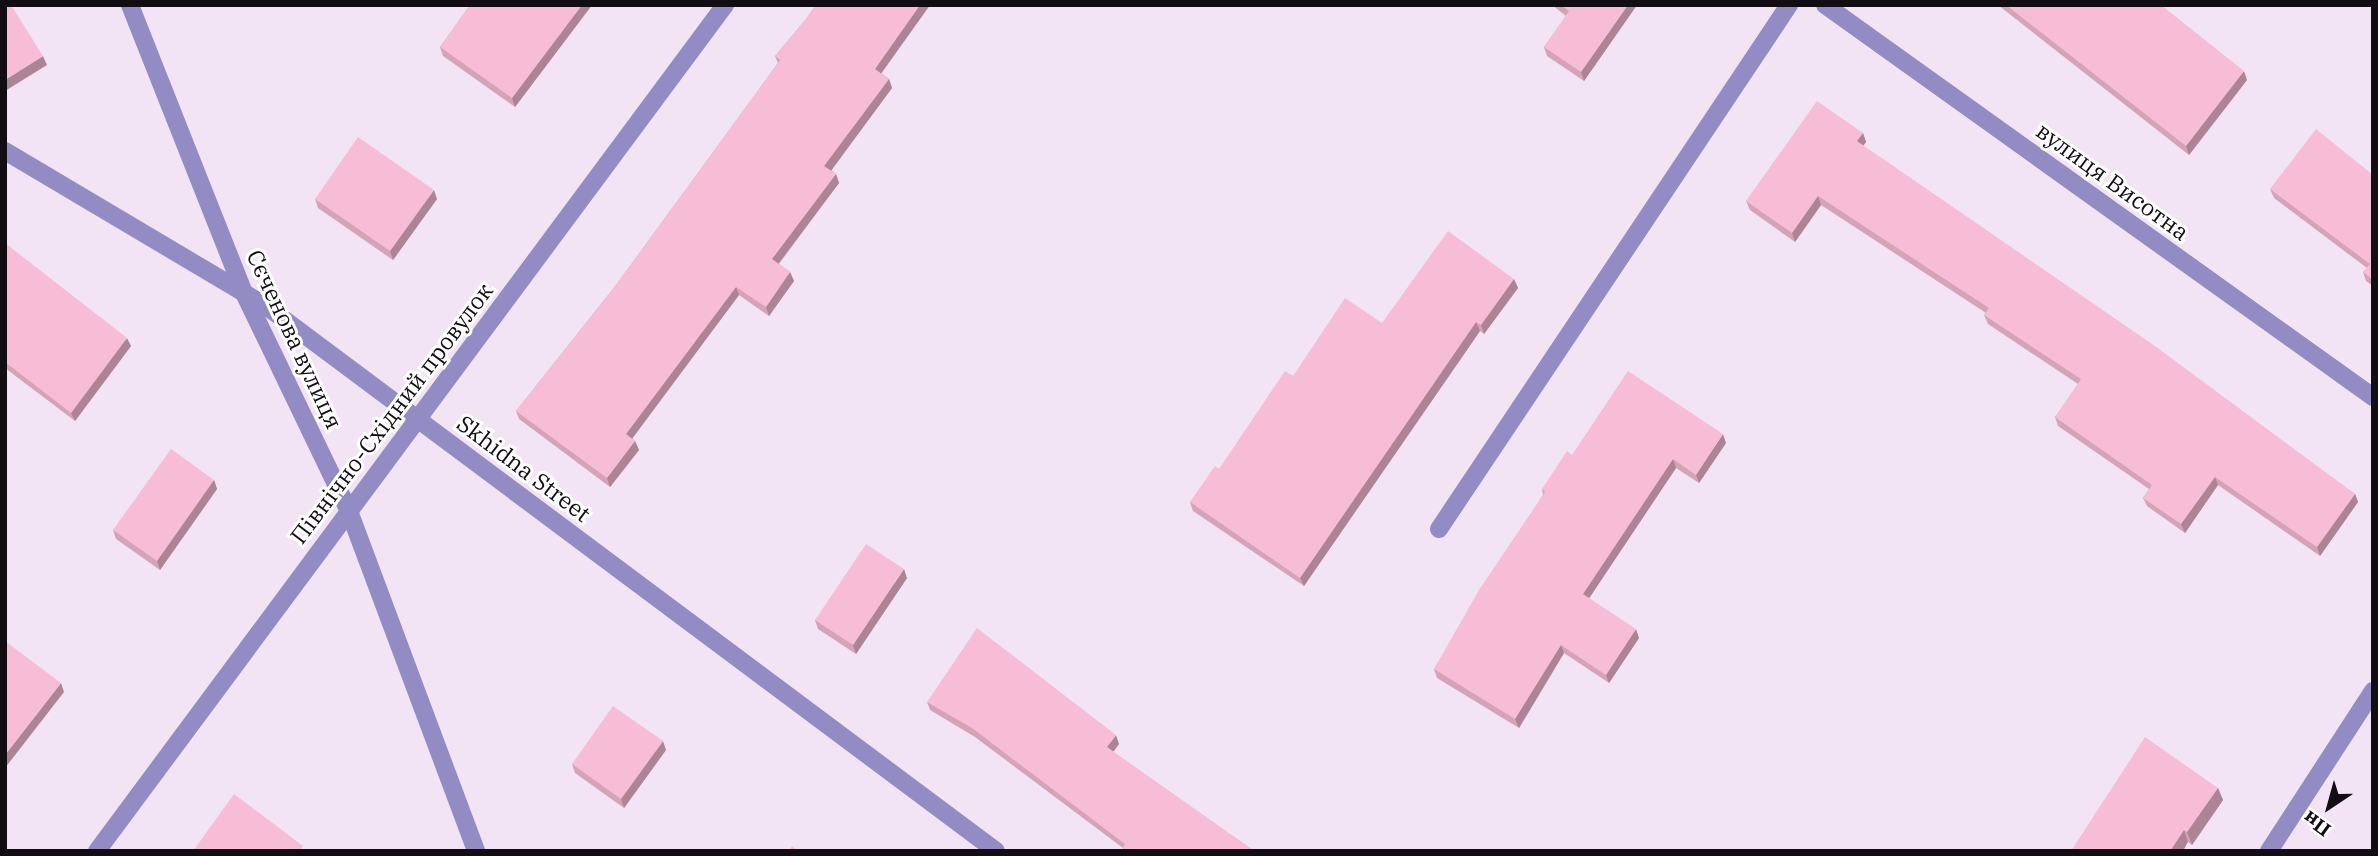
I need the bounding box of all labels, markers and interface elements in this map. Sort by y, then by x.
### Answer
street label: вулиця Висотна [2031,116,2195,246]
street label: Сєченова вулиця [241,245,349,433]
street label: Північно-Східний провулок [284,277,498,549]
street label: Skhidna Street [452,409,596,527]
north arrow [2294,772,2364,842]
text: Пн [2298,806,2335,842]

